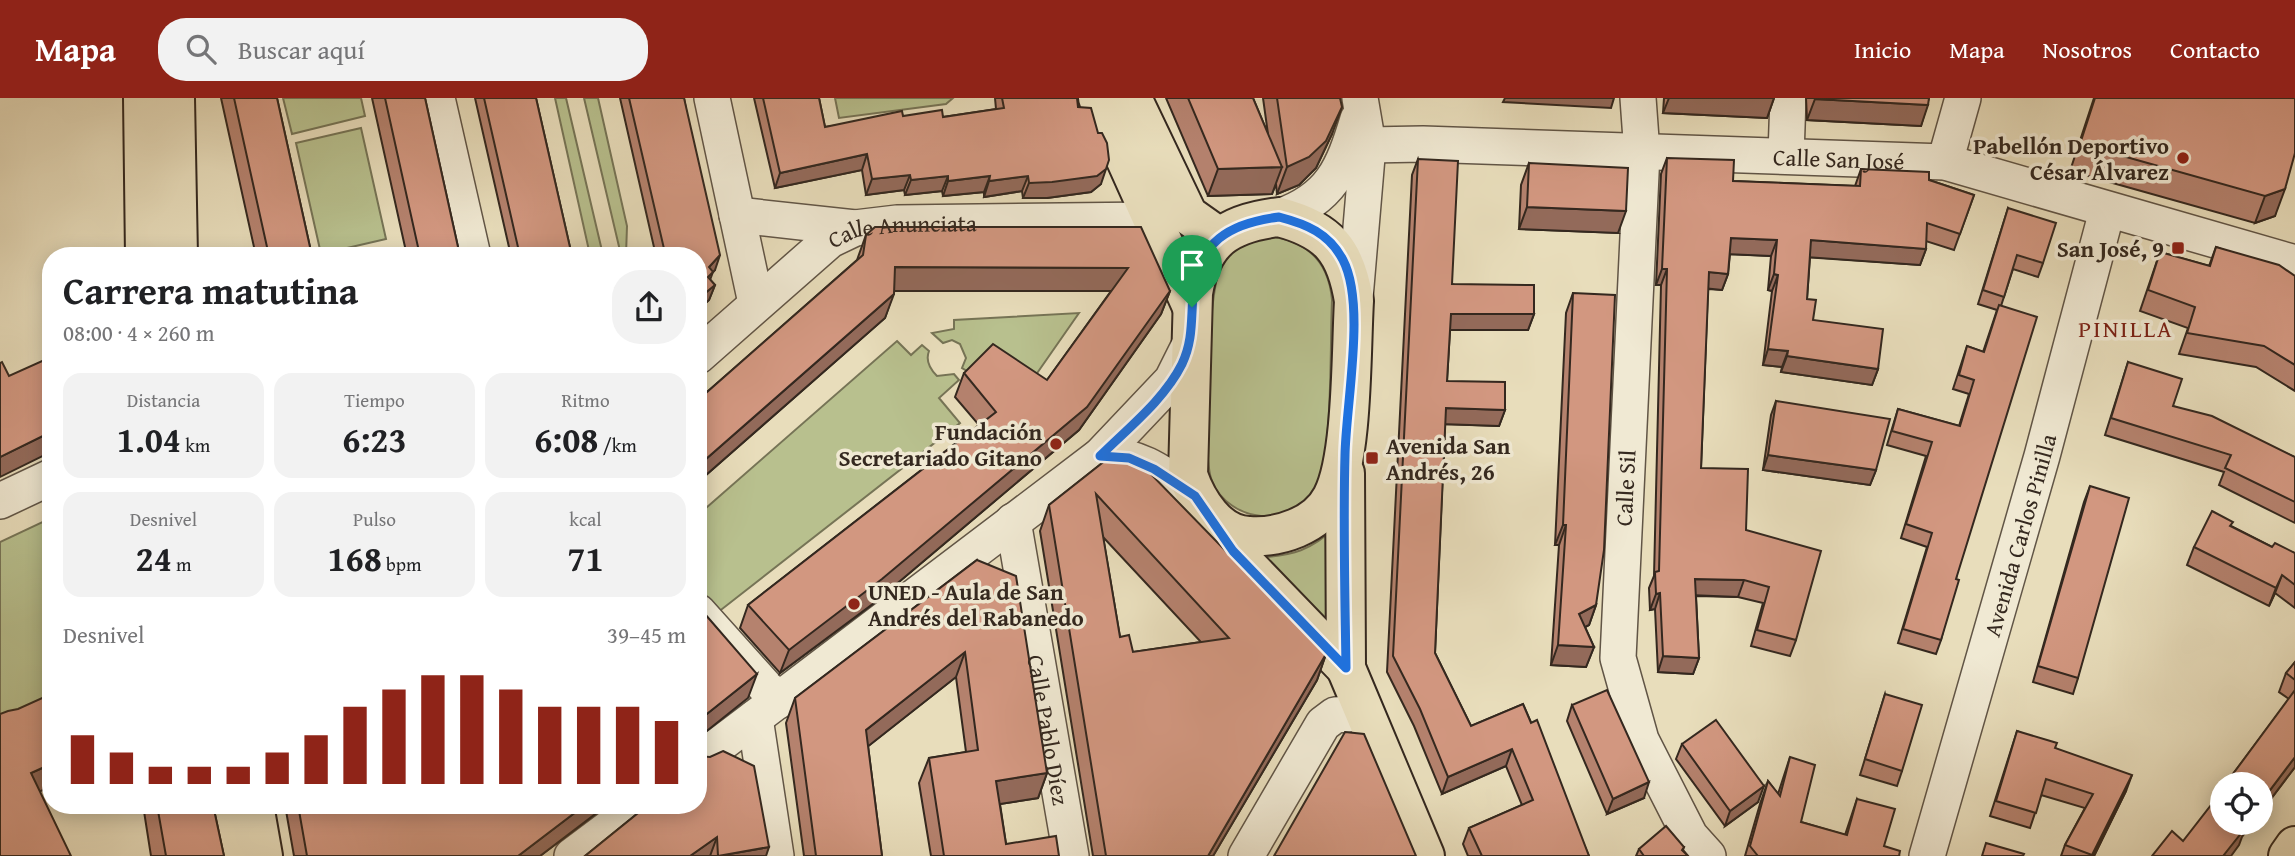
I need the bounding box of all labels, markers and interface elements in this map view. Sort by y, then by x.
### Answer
search box [158,18,648,81]
text: Mapa [35,25,116,73]
icon: search [182,30,220,68]
text: Buscar aquí [238,30,365,69]
text: Inicio [1854,32,1911,67]
text: Mapa [1949,32,2005,67]
text: Nosotros [2043,32,2132,67]
text: Contacto [2170,32,2260,67]
place label: Pabellón Deportivo César Álvarez [1973,129,2169,188]
street label: Calle San José [1773,140,1905,177]
marker: Pabellón Deportivo César Álvarez [2175,150,2191,166]
street label: Calle Anunciata [822,206,977,255]
place label: San José, 9 [2057,232,2164,265]
pin [1162,235,1222,307]
marker: San José, 9 [2170,240,2186,256]
icon: arrive [1173,246,1211,284]
text: Carrera matutina [63,262,358,318]
button: share [612,270,686,344]
district label: PINILLA [2078,311,2174,346]
text: 08:00 · 4 × 260 m [63,316,215,349]
text: Distancia [127,386,200,414]
text: Tiempo [344,386,405,414]
text: Ritmo [561,386,610,414]
text: 1.04 [117,414,181,465]
text: 6:23 [342,414,407,465]
text: 6:08 [534,414,598,465]
place label: Fundación Secretariado Gitano [839,415,1042,474]
place label: Avenida San Andrés, 26 [1386,429,1511,488]
street label: Avenida Carlos Pinilla [1974,430,2064,640]
text: km [181,431,210,459]
text: /km [598,431,637,459]
marker: Fundación Secretariado Gitano [1048,436,1064,452]
street label: Calle Sil [1607,449,1643,527]
marker: Avenida San Andrés, 26 [1364,450,1380,466]
text: Desnivel [130,505,197,533]
text: Pulso [353,505,396,533]
text: kcal [569,505,602,533]
text: 24 [136,533,172,584]
text: 168 [327,533,382,584]
text: 71 [567,533,604,584]
text: m [172,550,191,578]
text: bpm [382,550,422,578]
place label: UNED - Aula de San Andrés del Rabanedo [868,575,1084,634]
marker: UNED - Aula de San Andrés del Rabanedo [846,596,862,612]
text: Desnivel [63,618,144,651]
text: 39–45 m [607,618,686,651]
street label: Calle Pablo Díez [1020,652,1078,808]
map controls [2210,772,2273,835]
button: locate [2210,772,2273,835]

